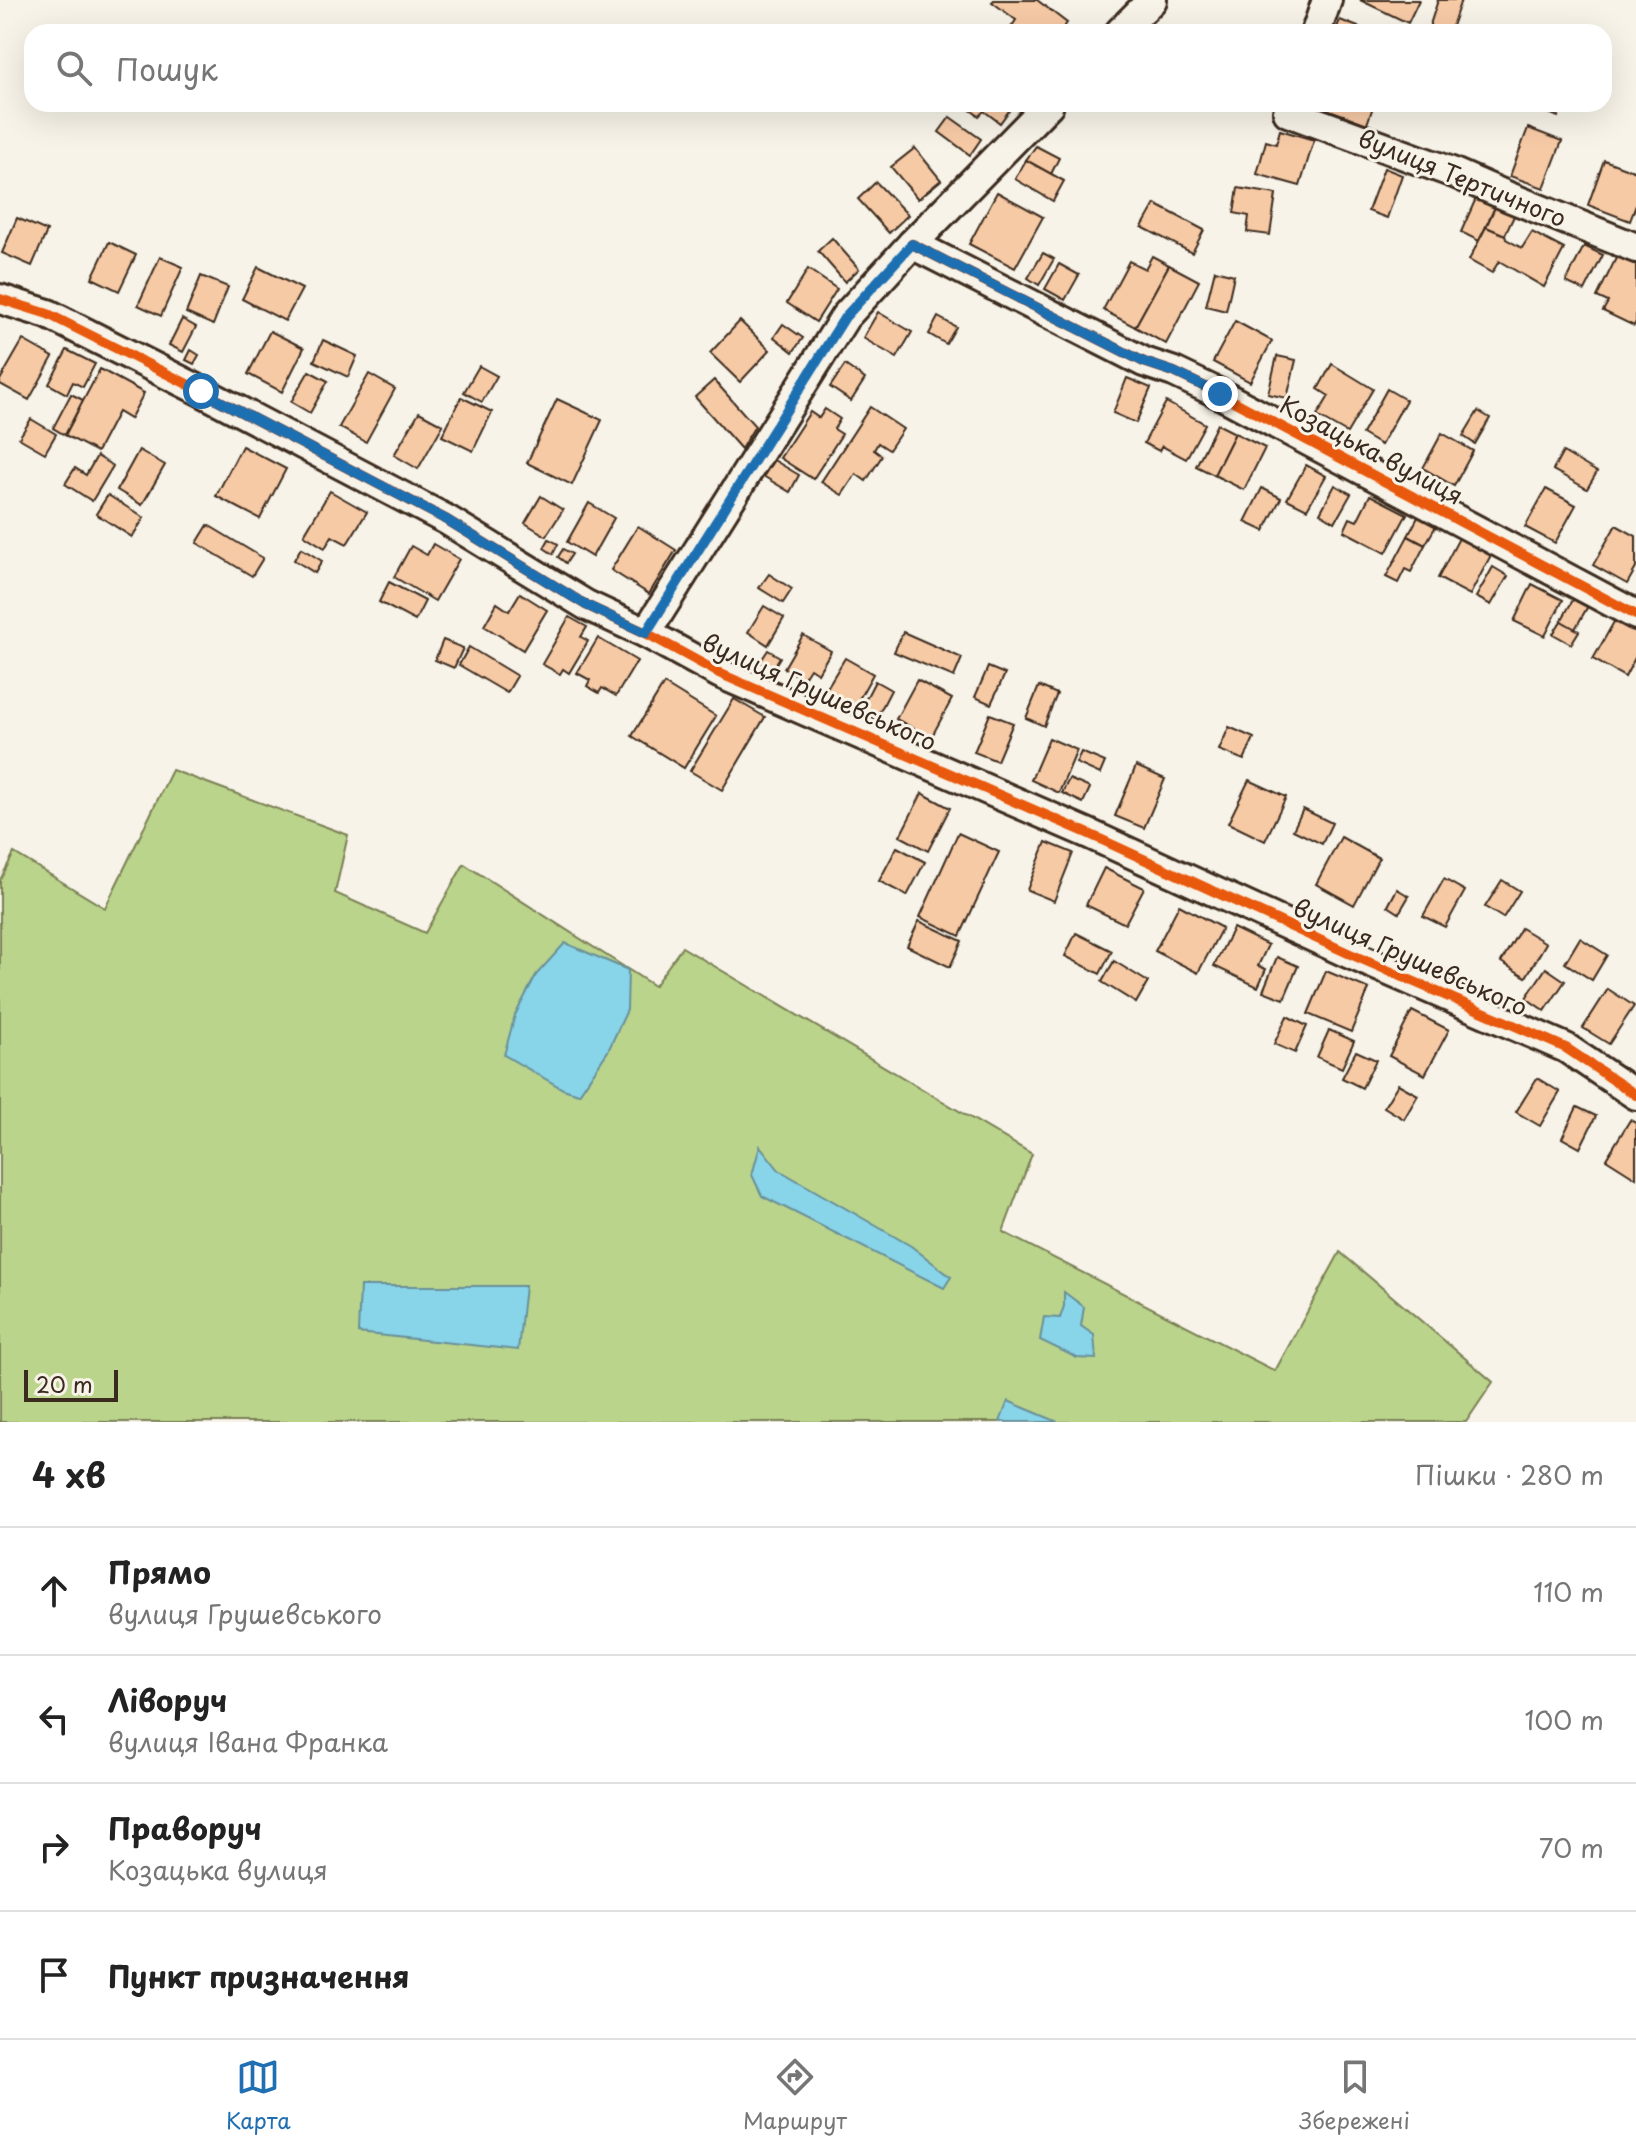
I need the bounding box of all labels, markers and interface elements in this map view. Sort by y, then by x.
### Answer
search box [24,24,1612,112]
icon: search [52,46,96,90]
text: Пошук [116,46,218,91]
street label: вулиця Тертичного [1353,119,1572,235]
route start [183,373,219,409]
route end [1202,376,1238,412]
street label: Козацька вулиця [1274,386,1470,513]
street label: вулиця Грушевського [697,623,943,759]
street label: вулиця Грушевського [1288,888,1534,1024]
scale bar [24,1366,118,1402]
text: 20 m [36,1367,93,1400]
text: 4 хв [32,1448,106,1500]
text: Пішки · 280 m [1415,1455,1604,1494]
text: Прямо [108,1549,211,1594]
icon: ahead [32,1569,76,1613]
text: 110 m [1533,1572,1604,1611]
text: вулиця Грушевського [108,1594,382,1633]
text: Ліворуч [108,1677,227,1722]
icon: left [32,1697,76,1741]
text: 100 m [1524,1700,1604,1739]
text: вулиця Івана Франка [108,1722,388,1761]
text: Праворуч [108,1805,262,1850]
icon: right [32,1825,76,1869]
text: 70 m [1539,1828,1604,1867]
text: Козацька вулиця [108,1850,328,1889]
icon: arrive [32,1953,76,1997]
text: Пункт призначення [108,1953,409,1998]
tab: Карта [226,2055,291,2136]
tab: Маршрут [743,2055,847,2136]
tab: Збережені [1299,2055,1410,2136]

